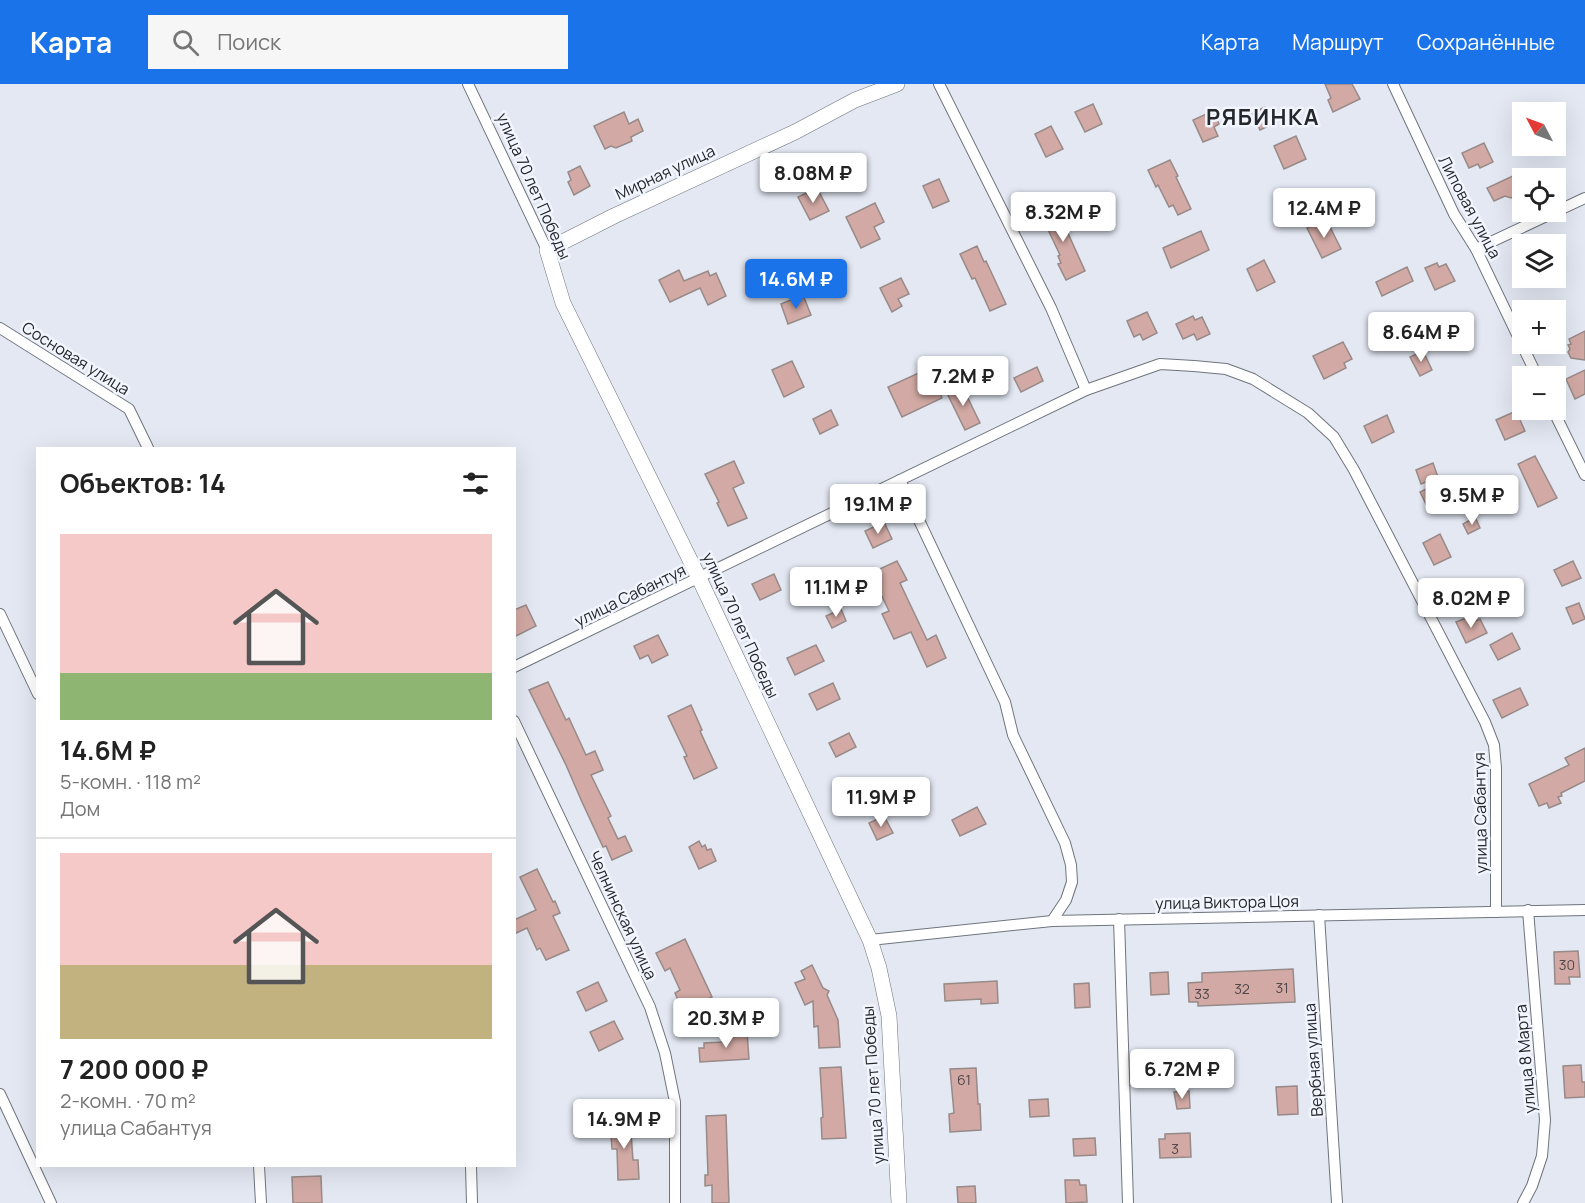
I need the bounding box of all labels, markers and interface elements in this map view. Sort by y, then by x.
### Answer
search box [148,15,568,69]
text: Карта [30,23,112,61]
icon: search [169,26,202,59]
text: Поиск [217,27,281,57]
text: Карта [1201,28,1259,56]
text: Маршрут [1292,28,1384,56]
text: Сохранённые [1417,28,1555,56]
district label: РЯБИНКА [1206,102,1320,132]
north arrow [1512,102,1566,156]
map controls [1512,102,1566,420]
street label: улица 70 лет Победы [492,109,576,263]
street label: Мирная улица [612,139,718,205]
street label: Липовая улица [1434,152,1506,262]
pin: 8.08M ₽ [758,153,868,204]
text: 8.08M ₽ [774,159,852,186]
button: locate [1512,168,1566,222]
pin: 12.4M ₽ [1269,188,1379,239]
pin: 8.32M ₽ [1008,192,1118,243]
text: 12.4M ₽ [1287,194,1361,221]
text: 8.32M ₽ [1025,198,1101,225]
button: layers [1512,234,1566,288]
pin: 14.6M ₽ [741,259,851,310]
text: 14.6M ₽ [759,265,833,292]
button: + [1512,300,1566,354]
pin: 8.64M ₽ [1366,312,1476,363]
street label: Сосновая улица [18,316,134,400]
text: 8.64M ₽ [1382,318,1460,345]
pin: 7.2M ₽ [914,356,1012,407]
text: 7.2M ₽ [931,362,995,389]
button: − [1512,366,1566,420]
text: Объектов: 14 [60,465,226,501]
icon: filters [459,467,492,500]
pin: 9.5M ₽ [1423,475,1521,526]
text: 9.5M ₽ [1440,481,1504,508]
pin: 19.1M ₽ [823,484,933,535]
text: 19.1M ₽ [844,490,912,517]
street label: улица 70 лет Победы [698,548,784,702]
street label: улица Сабантуя [571,559,689,631]
pin: 11.1M ₽ [781,567,891,618]
icon: home [222,573,330,681]
text: 11.1M ₽ [804,573,868,600]
pin: 8.02M ₽ [1416,578,1526,629]
text: 8.02M ₽ [1432,584,1510,611]
text: 14.6M ₽ [60,732,156,768]
street label: улица Сабантуя [1468,752,1492,874]
text: 5-комн. · 118 m² [60,768,201,795]
pin: 11.9M ₽ [826,777,936,828]
text: 11.9M ₽ [846,783,916,810]
text: Дом [60,795,100,822]
street label: Челнинская улица [583,847,663,983]
street label: улица Виктора Цоя [1155,890,1299,914]
icon: home [222,892,330,1000]
house number: 30 [1559,955,1575,974]
house number: 31 [1275,978,1289,997]
house number: 32 [1234,979,1250,998]
house number: 33 [1194,984,1210,1003]
pin: 20.3M ₽ [671,998,781,1049]
street label: Вербная улица [1298,1003,1328,1117]
text: 20.3M ₽ [687,1004,765,1031]
street label: улица 8 Марта [1509,1004,1541,1114]
street label: улица 70 лет Победы [856,1005,890,1165]
pin: 6.72M ₽ [1127,1049,1237,1100]
text: 7 200 000 ₽ [60,1051,208,1087]
text: 6.72M ₽ [1144,1055,1220,1082]
house number: 61 [957,1070,971,1089]
text: 2-комн. · 70 m² [60,1087,196,1114]
pin: 14.9M ₽ [569,1099,679,1150]
text: 14.9M ₽ [587,1105,661,1132]
text: улица Сабантуя [60,1114,212,1141]
house number: 3 [1171,1139,1179,1158]

